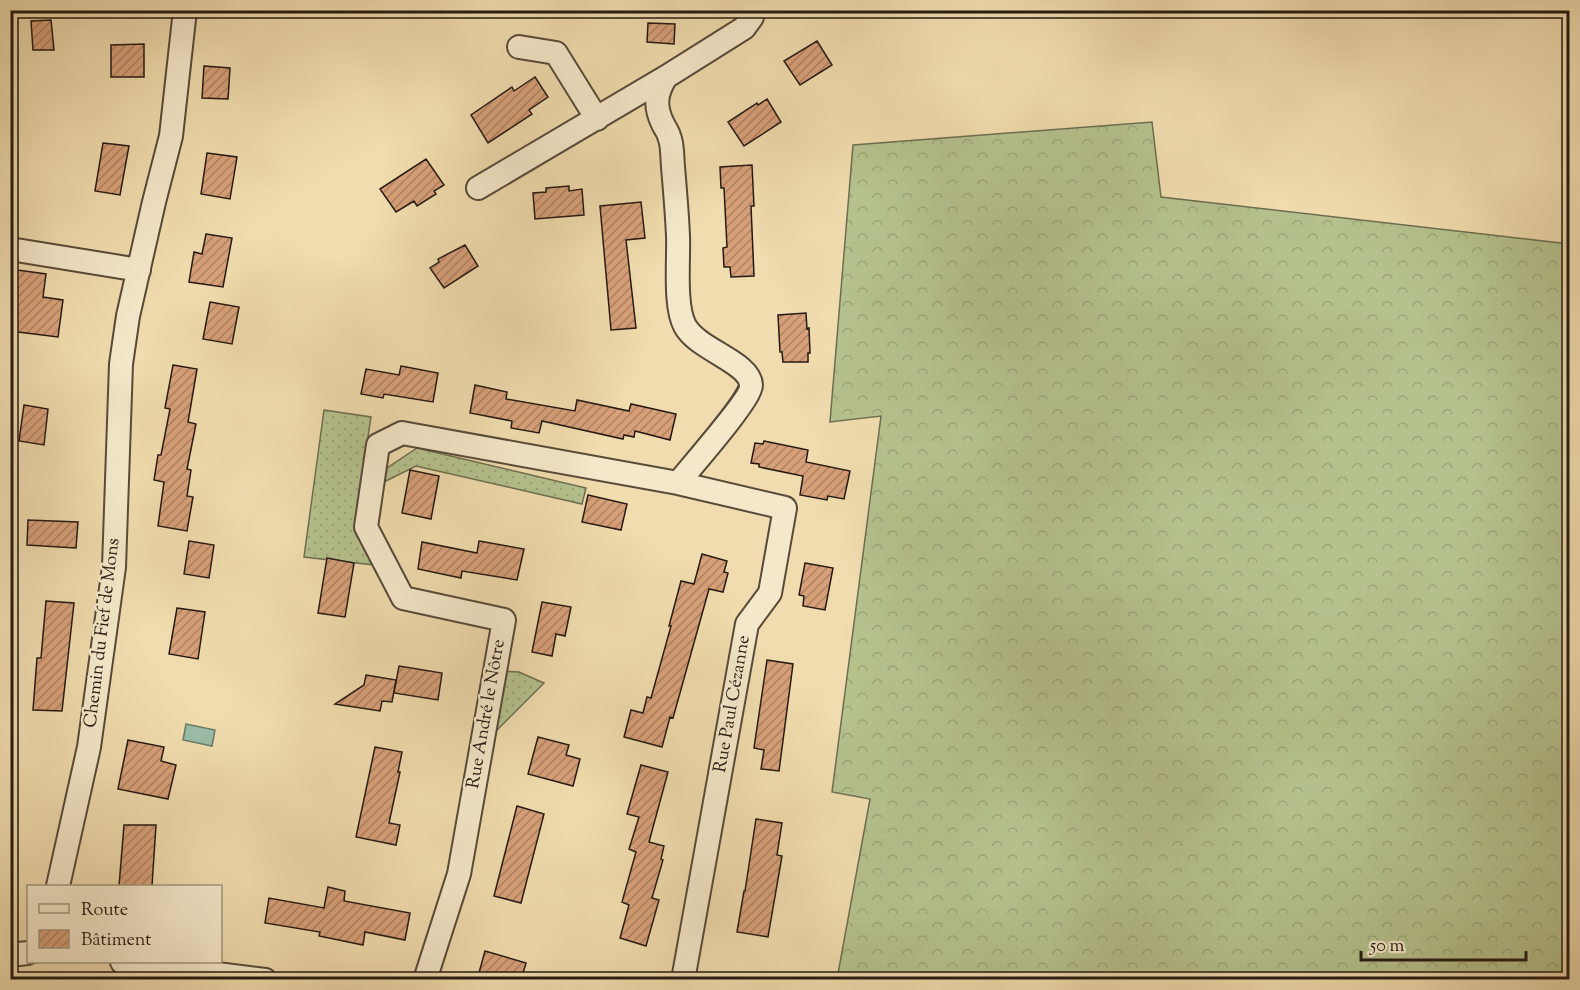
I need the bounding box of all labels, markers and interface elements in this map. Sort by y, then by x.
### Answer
street label: Chemin du Fief de Mons [78,537,128,729]
street label: Rue Paul Cézanne [708,633,758,775]
street label: Rue André le Nôtre [461,637,513,791]
legend [27,885,222,963]
text: Route [81,898,128,924]
scale bar [1361,924,1526,962]
text: Bâtiment [81,928,151,954]
text: 50 m [1369,934,1405,960]

